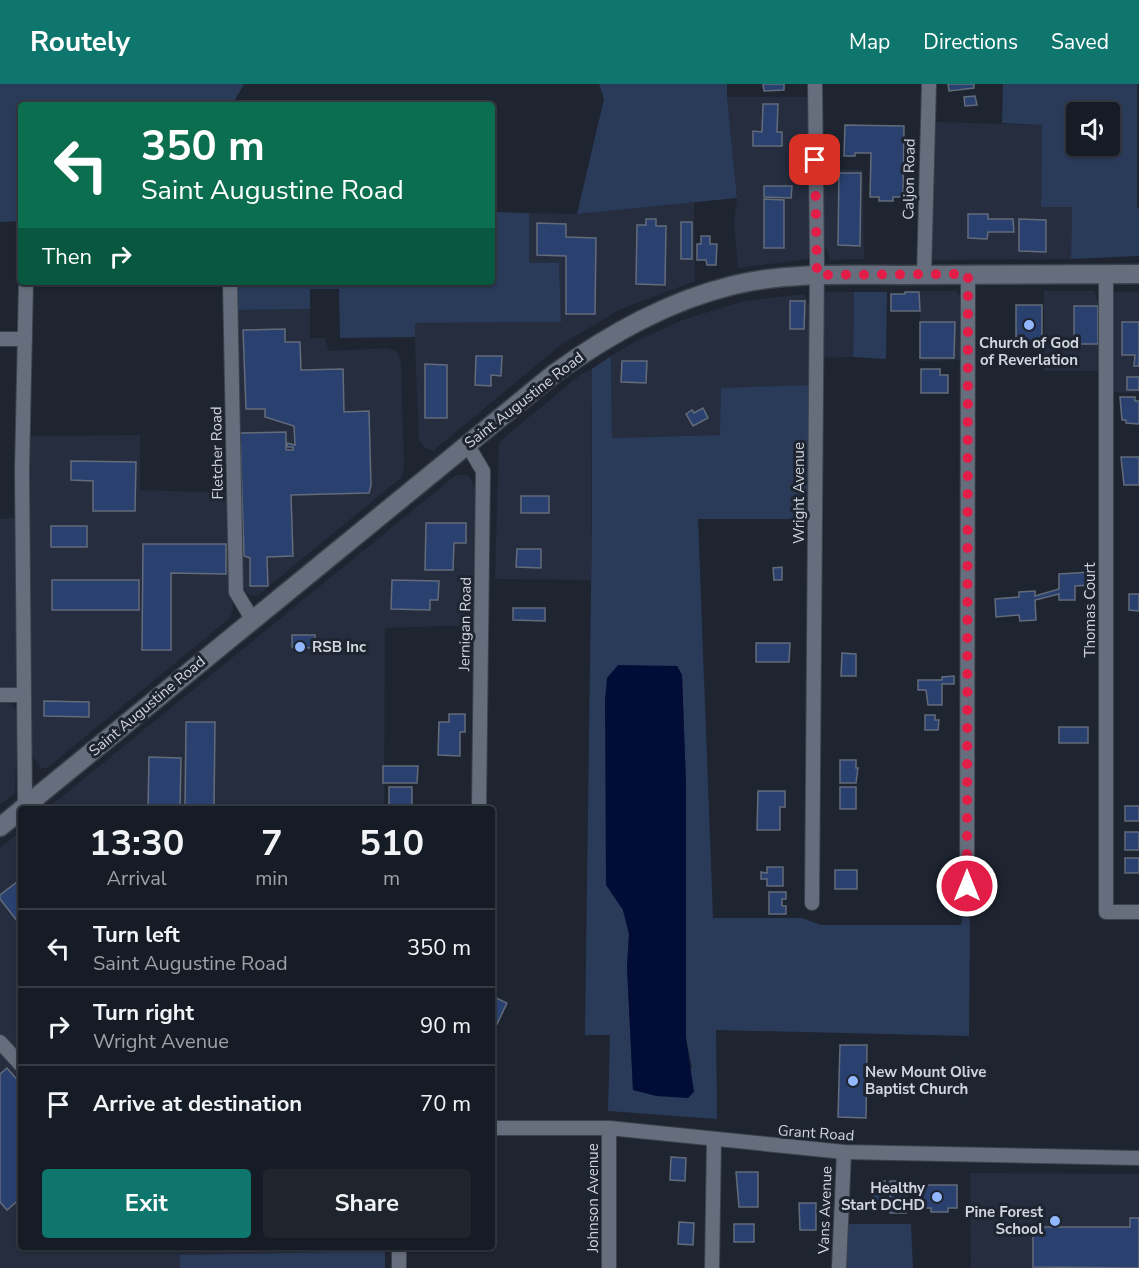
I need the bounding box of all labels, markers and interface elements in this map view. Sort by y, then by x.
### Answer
text: Routely [30,23,130,61]
text: Map [849,28,890,56]
text: Directions [923,28,1018,56]
text: Saved [1051,28,1109,56]
map controls [1066,102,1120,156]
button: sound [1066,102,1120,156]
text: 350 m [141,118,265,175]
icon: left [42,126,120,204]
pin [789,134,840,185]
street label: Caljon Road [898,138,920,220]
icon: arrive [798,143,831,176]
text: Saint Augustine Road [141,172,404,209]
icon: right [104,240,137,273]
text: Then [42,242,92,272]
marker: Church of God of Reverlation [1022,318,1036,332]
place label: Church of God of Reverlation [979,333,1079,370]
street label: Saint Augustine Road [460,347,588,453]
street label: Fletcher Road [206,406,228,500]
street label: Wright Avenue [789,442,809,544]
street label: Thomas Court [1080,562,1100,658]
street label: Jernigan Road [454,577,476,672]
place label: RSB Inc [312,637,366,657]
marker: RSB Inc [293,640,307,654]
street label: Saint Augustine Road [85,651,209,761]
text: 13:30 [89,819,184,868]
text: 7 [261,819,283,868]
text: 510 [359,819,424,868]
position arrow [935,854,999,918]
text: Arrival [107,865,167,892]
text: min [255,865,288,892]
text: m [383,865,400,892]
text: Turn left [93,920,180,950]
icon: left [42,932,75,965]
text: 350 m [407,933,471,963]
text: Saint Augustine Road [93,950,288,977]
text: Turn right [93,998,194,1028]
icon: right [42,1010,75,1043]
text: 90 m [420,1011,471,1041]
text: Wright Avenue [93,1028,229,1055]
place label: New Mount Olive Baptist Church [865,1062,986,1099]
marker: New Mount Olive Baptist Church [846,1074,860,1088]
icon: arrive [42,1088,75,1121]
text: Arrive at destination [93,1089,302,1119]
text: 70 m [420,1089,471,1119]
street label: Grant Road [777,1120,855,1146]
street label: Johnson Avenue [583,1143,603,1254]
street label: Vans Avenue [813,1166,837,1255]
button: Exit [42,1169,251,1238]
button: Share [263,1169,471,1238]
place label: Healthy Start DCHD [841,1178,925,1215]
marker: Healthy Start DCHD [930,1190,944,1204]
place label: Pine Forest School [965,1202,1043,1239]
marker: Pine Forest School [1048,1214,1062,1228]

